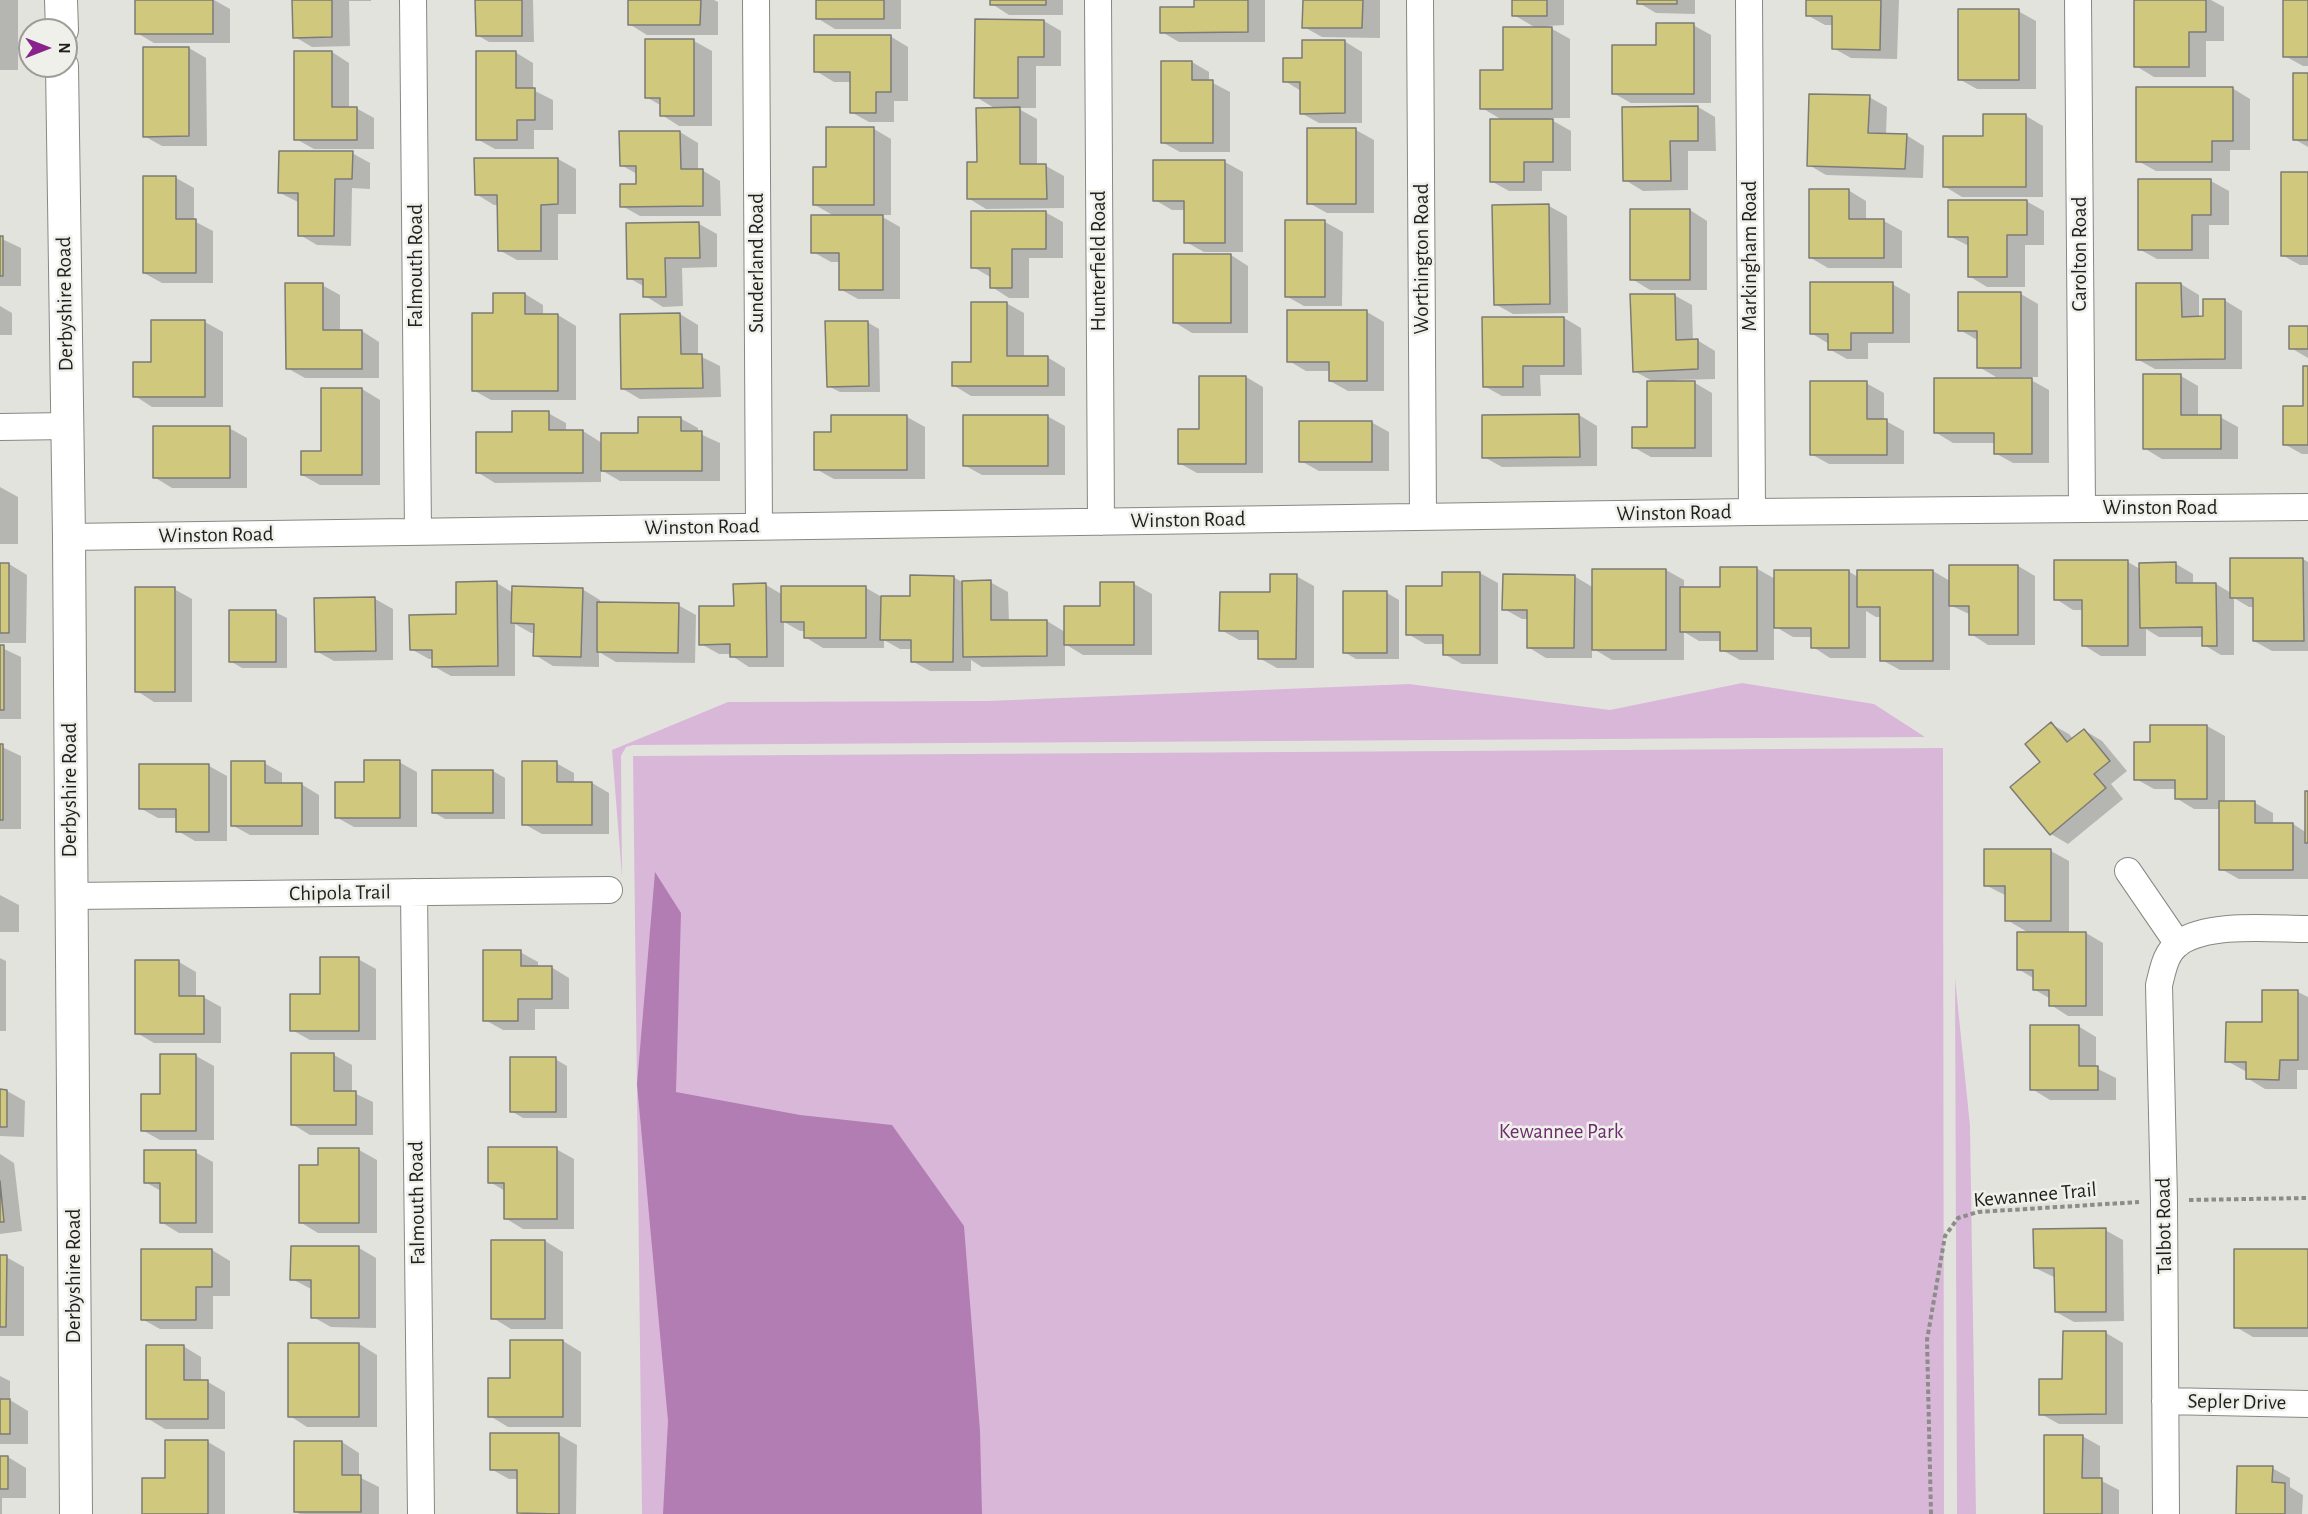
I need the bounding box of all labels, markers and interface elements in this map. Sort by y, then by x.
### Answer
north arrow [18,18,78,78]
text: N [56,42,72,54]
street label: Markingham Road [1737,181,1763,331]
street label: Worthington Road [1409,183,1435,335]
street label: Hunterfield Road [1086,191,1112,331]
street label: Sunderland Road [744,193,770,333]
street label: Carolton Road [2067,196,2093,312]
street label: Falmouth Road [403,204,429,328]
street label: Derbyshire Road [51,236,79,372]
street label: Winston Road [2102,495,2218,521]
street label: Winston Road [1616,499,1732,527]
street label: Winston Road [1130,506,1246,534]
street label: Winston Road [644,513,760,541]
street label: Winston Road [158,521,274,549]
street label: Derbyshire Road [57,723,83,857]
street label: Chipola Trail [289,880,391,906]
park label: Kewannee Park [1499,1119,1623,1145]
street label: Falmouth Road [403,1141,431,1265]
street label: Kewannee Trail [1972,1177,2098,1213]
street label: Talbot Road [2151,1177,2177,1275]
street label: Derbyshire Road [61,1209,87,1343]
street label: Sepler Drive [2187,1389,2287,1415]

